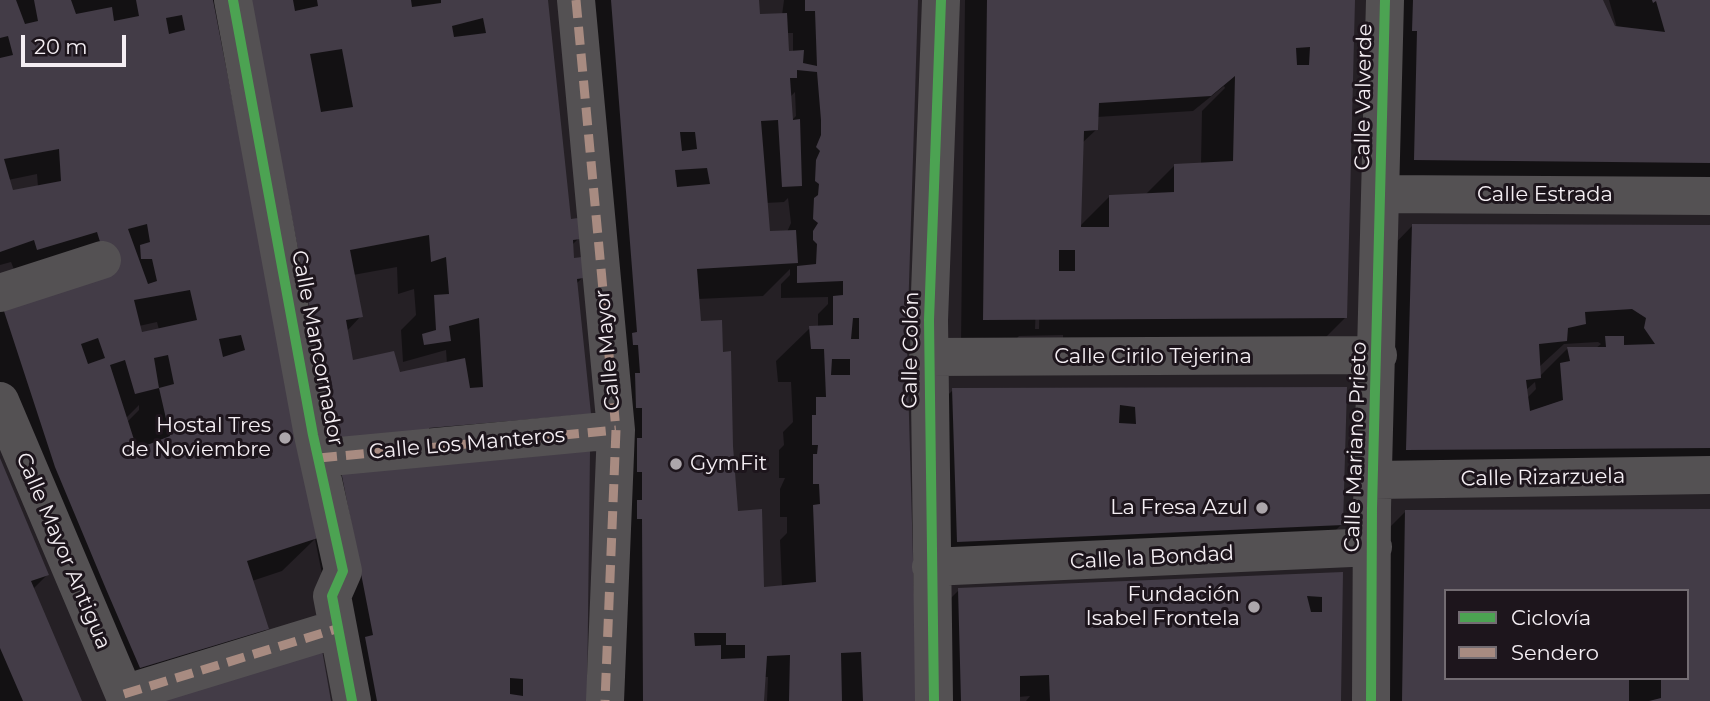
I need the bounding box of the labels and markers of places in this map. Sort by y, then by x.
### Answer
place label: Hostal Tres de Noviembre [122,413,271,463]
marker: Hostal Tres de Noviembre [277,430,293,446]
place label: GymFit [690,451,767,477]
marker: GymFit [668,456,684,472]
place label: La Fresa Azul [1110,495,1248,521]
marker: La Fresa Azul [1254,500,1270,516]
place label: Fundación Isabel Frontela [1085,582,1240,632]
marker: Fundación Isabel Frontela [1246,599,1262,615]

